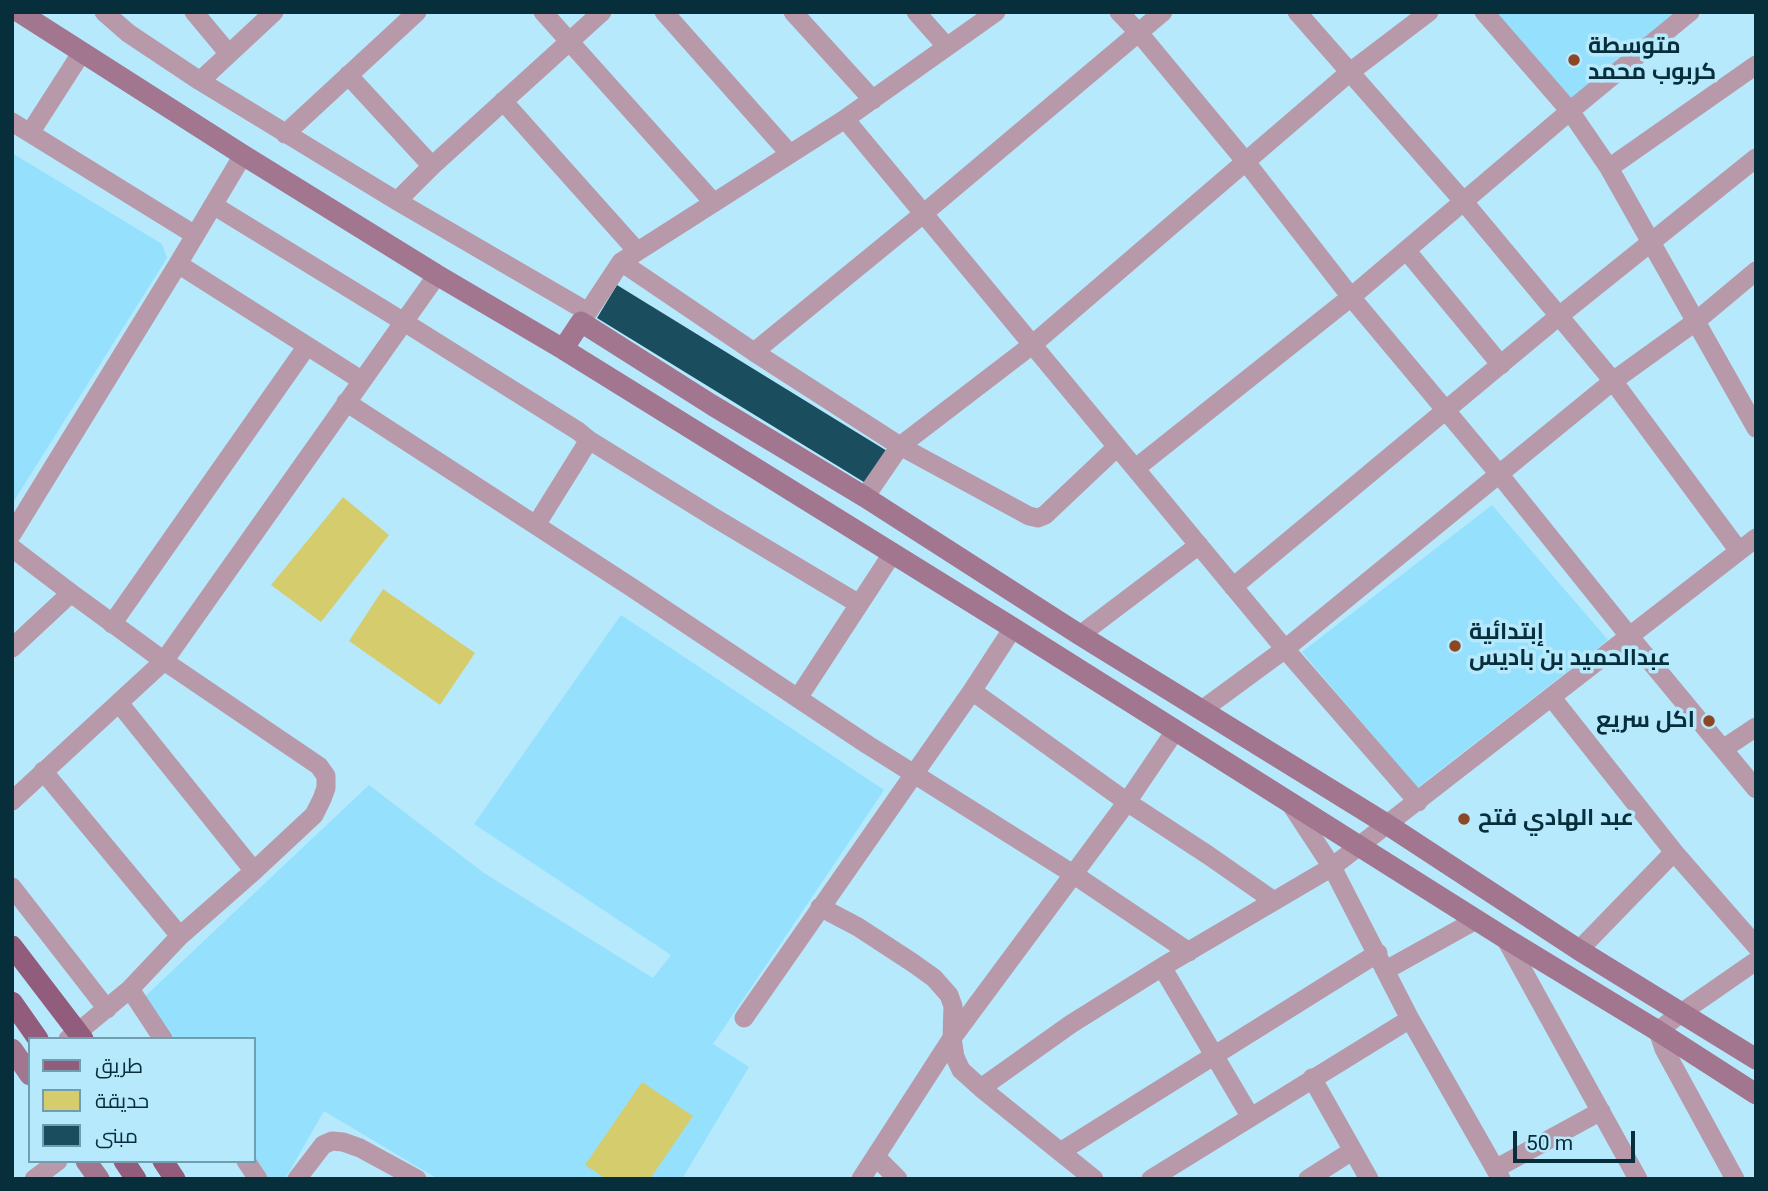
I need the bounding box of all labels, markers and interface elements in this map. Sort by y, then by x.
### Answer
place label: متوسطة كربوب محمد [1588,33,1716,87]
marker: متوسطة كربوب محمد [1566,52,1582,68]
place label: إبتدائية عبدالحميد بن باديس [1469,619,1671,673]
marker: إبتدائية عبدالحميد بن باديس [1447,638,1463,654]
place label: اكل سريع [1596,707,1695,735]
marker: اكل سريع [1701,713,1717,729]
place label: عبد الهادي فتح [1478,805,1634,833]
marker: عبد الهادي فتح [1456,811,1472,827]
legend [28,1037,256,1163]
text: طريق [95,1054,143,1078]
text: حديقة [95,1089,149,1113]
scale bar [1516,1118,1638,1162]
text: مبنى [95,1124,138,1148]
text: 50 m [1526,1131,1573,1155]

